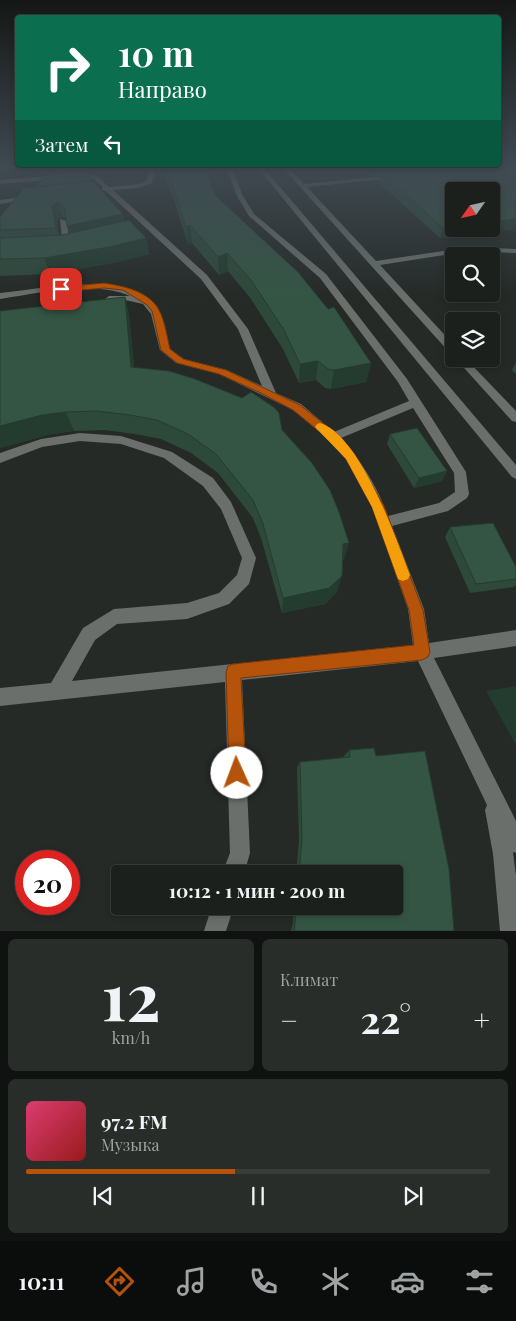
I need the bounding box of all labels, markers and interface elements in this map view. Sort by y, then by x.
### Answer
text: 10 m [118,29,194,76]
icon: right [35,35,100,100]
text: Направо [118,74,207,104]
icon: left [99,130,127,158]
text: Затем [35,131,89,157]
north arrow [445,182,500,238]
map controls [445,182,500,367]
button: search [445,247,500,302]
pin [40,268,82,310]
icon: arrive [47,275,75,303]
button: layers [445,312,500,367]
position arrow [210,746,262,798]
speed limit sign: 20 [15,850,80,915]
text: 10:12 · 1 мин · 200 m [169,877,345,903]
text: 12 [102,951,160,1037]
text: Климат [280,969,338,990]
text: 22° [361,993,411,1044]
text: − [280,1001,298,1038]
text: + [474,1001,490,1038]
text: km/h [112,1027,150,1048]
text: 97.2 FM [101,1108,168,1134]
text: Музыка [101,1134,160,1155]
icon: previous [89,1182,117,1210]
icon: pause [244,1182,272,1210]
icon: next [399,1182,427,1210]
icon: directions [102,1264,137,1299]
icon: music [174,1264,209,1299]
icon: phone [246,1264,281,1299]
icon: climate [318,1264,353,1299]
icon: car [390,1264,425,1299]
icon: filters [462,1264,497,1299]
text: 10:11 [19,1266,64,1296]

